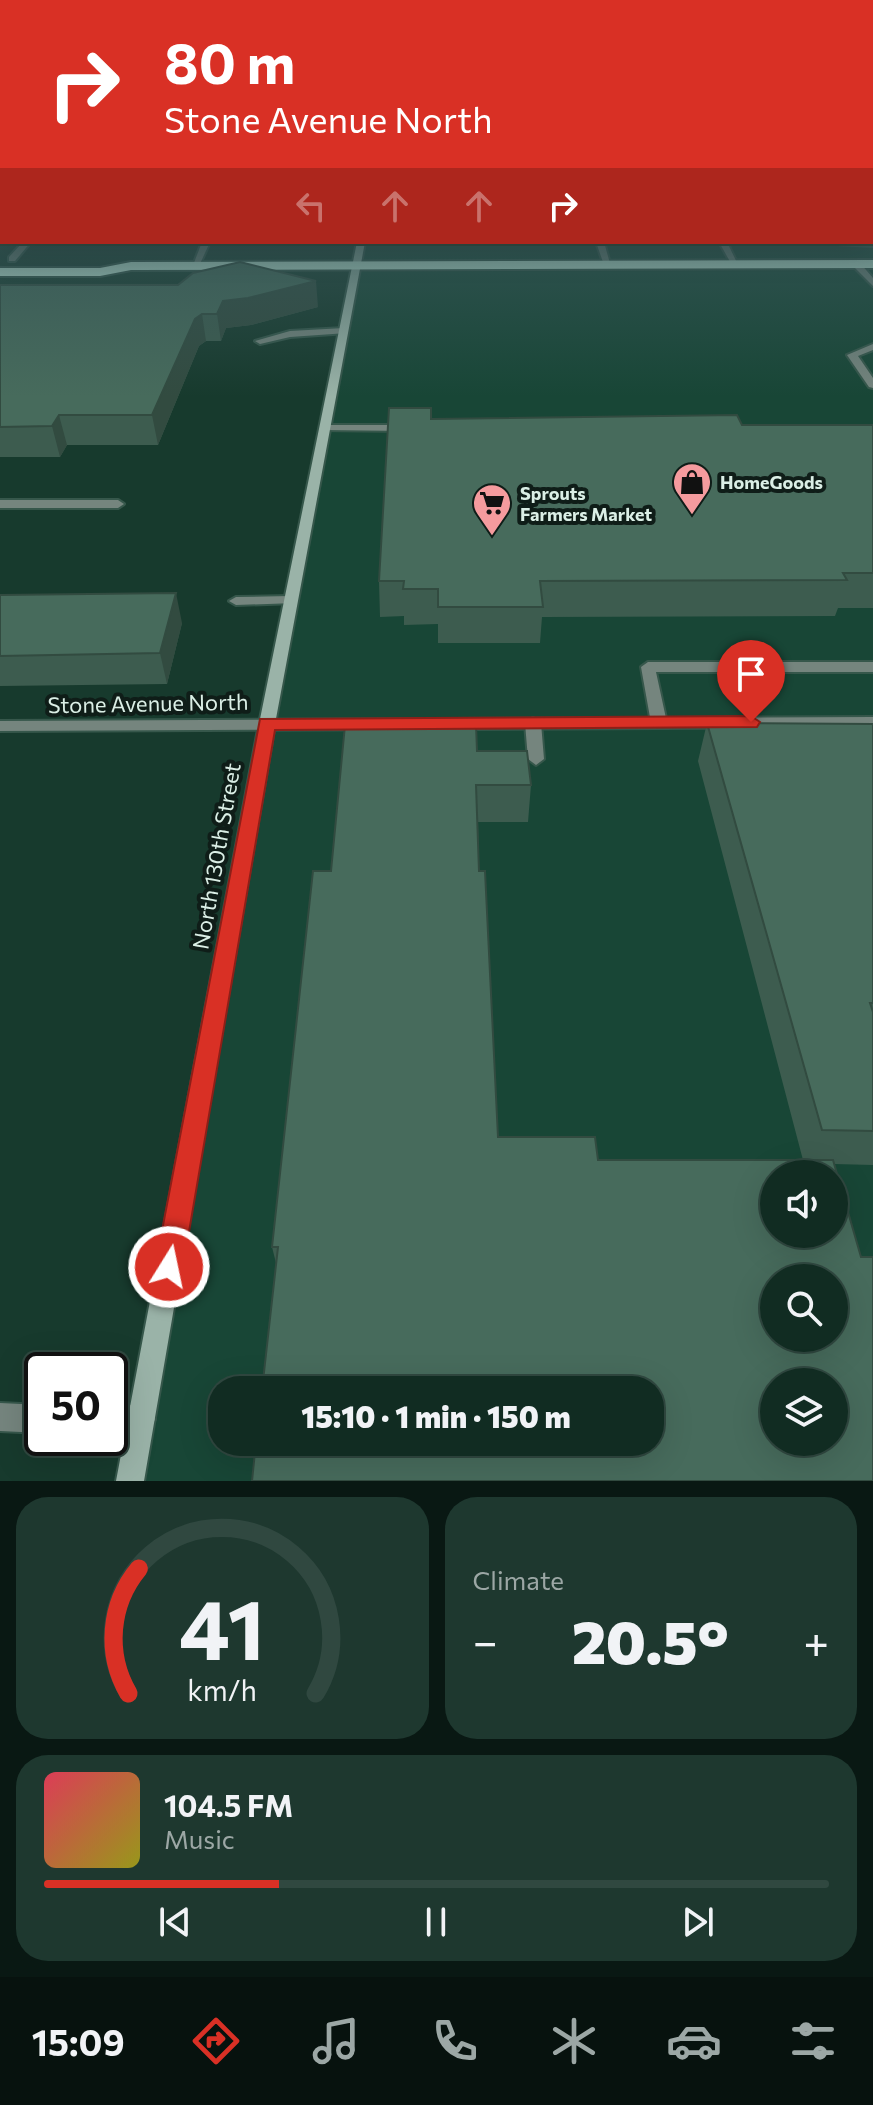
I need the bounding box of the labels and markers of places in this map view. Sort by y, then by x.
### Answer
shop icon: HomeGoods [671,461,713,516]
place label: HomeGoods [720,471,823,493]
supermarket icon: Sprouts Farmers Market [471,482,513,537]
place label: Sprouts Farmers Market [520,482,652,525]
pin [717,640,785,722]

